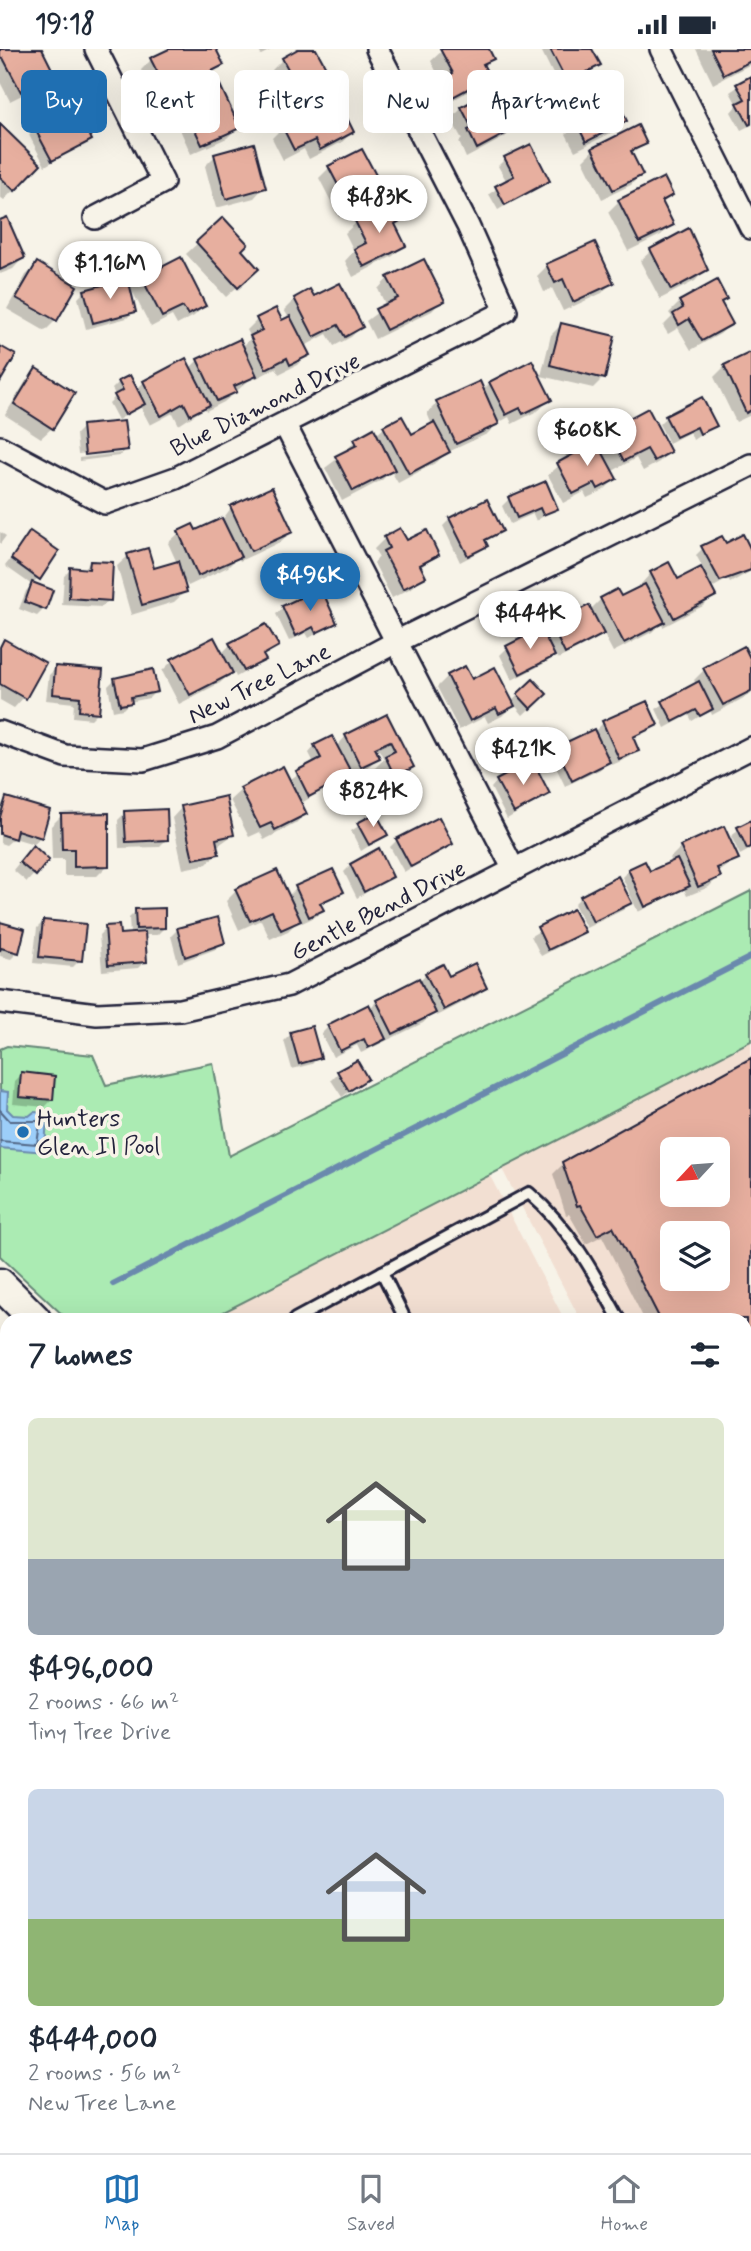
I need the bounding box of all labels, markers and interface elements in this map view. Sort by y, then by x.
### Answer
text: 19:18 [35,8,95,42]
chip: Buy [21,70,107,133]
chip: Rent [121,70,220,133]
chip: Filters [234,70,349,133]
chip: New [363,70,453,133]
chip: Apartment [467,70,624,133]
pin: $483K [330,176,428,235]
text: $483K [346,183,412,213]
pin: $1.16M [53,241,167,301]
text: $1.16M [74,249,146,279]
street label: Blue Diamond Drive [166,346,366,465]
pin: $608K [538,409,636,468]
text: $608K [553,416,621,446]
pin: $496K [261,553,359,613]
text: $496K [276,561,344,591]
pin: $444K [481,591,579,651]
text: $444K [495,599,565,629]
street label: New Tree Lane [183,636,336,732]
pin: $421K [474,727,572,787]
text: $421K [491,735,555,765]
pin: $824K [324,769,422,829]
text: $824K [339,777,407,807]
street label: Gentle Bend Drive [286,854,472,969]
place label: Hunters Glen II Pool [37,1104,160,1163]
marker: Hunters Glen II Pool [15,1124,31,1140]
north arrow [660,1137,730,1207]
map controls [660,1137,730,1291]
button: layers [660,1221,730,1291]
text: 7 homes [28,1336,133,1375]
icon: filters [686,1336,724,1374]
icon: home [313,1463,439,1589]
text: $496,000 [28,1649,154,1688]
text: 2 rooms · 66 m² [28,1688,179,1718]
text: Tiny Tree Drive [28,1718,171,1748]
icon: home [313,1834,439,1960]
text: $444,000 [28,2020,157,2059]
text: 2 rooms · 56 m² [28,2059,181,2089]
text: New Tree Lane [28,2089,176,2119]
tab: Map [103,2170,141,2237]
tab: Saved [347,2170,395,2237]
tab: Home [601,2170,648,2237]

